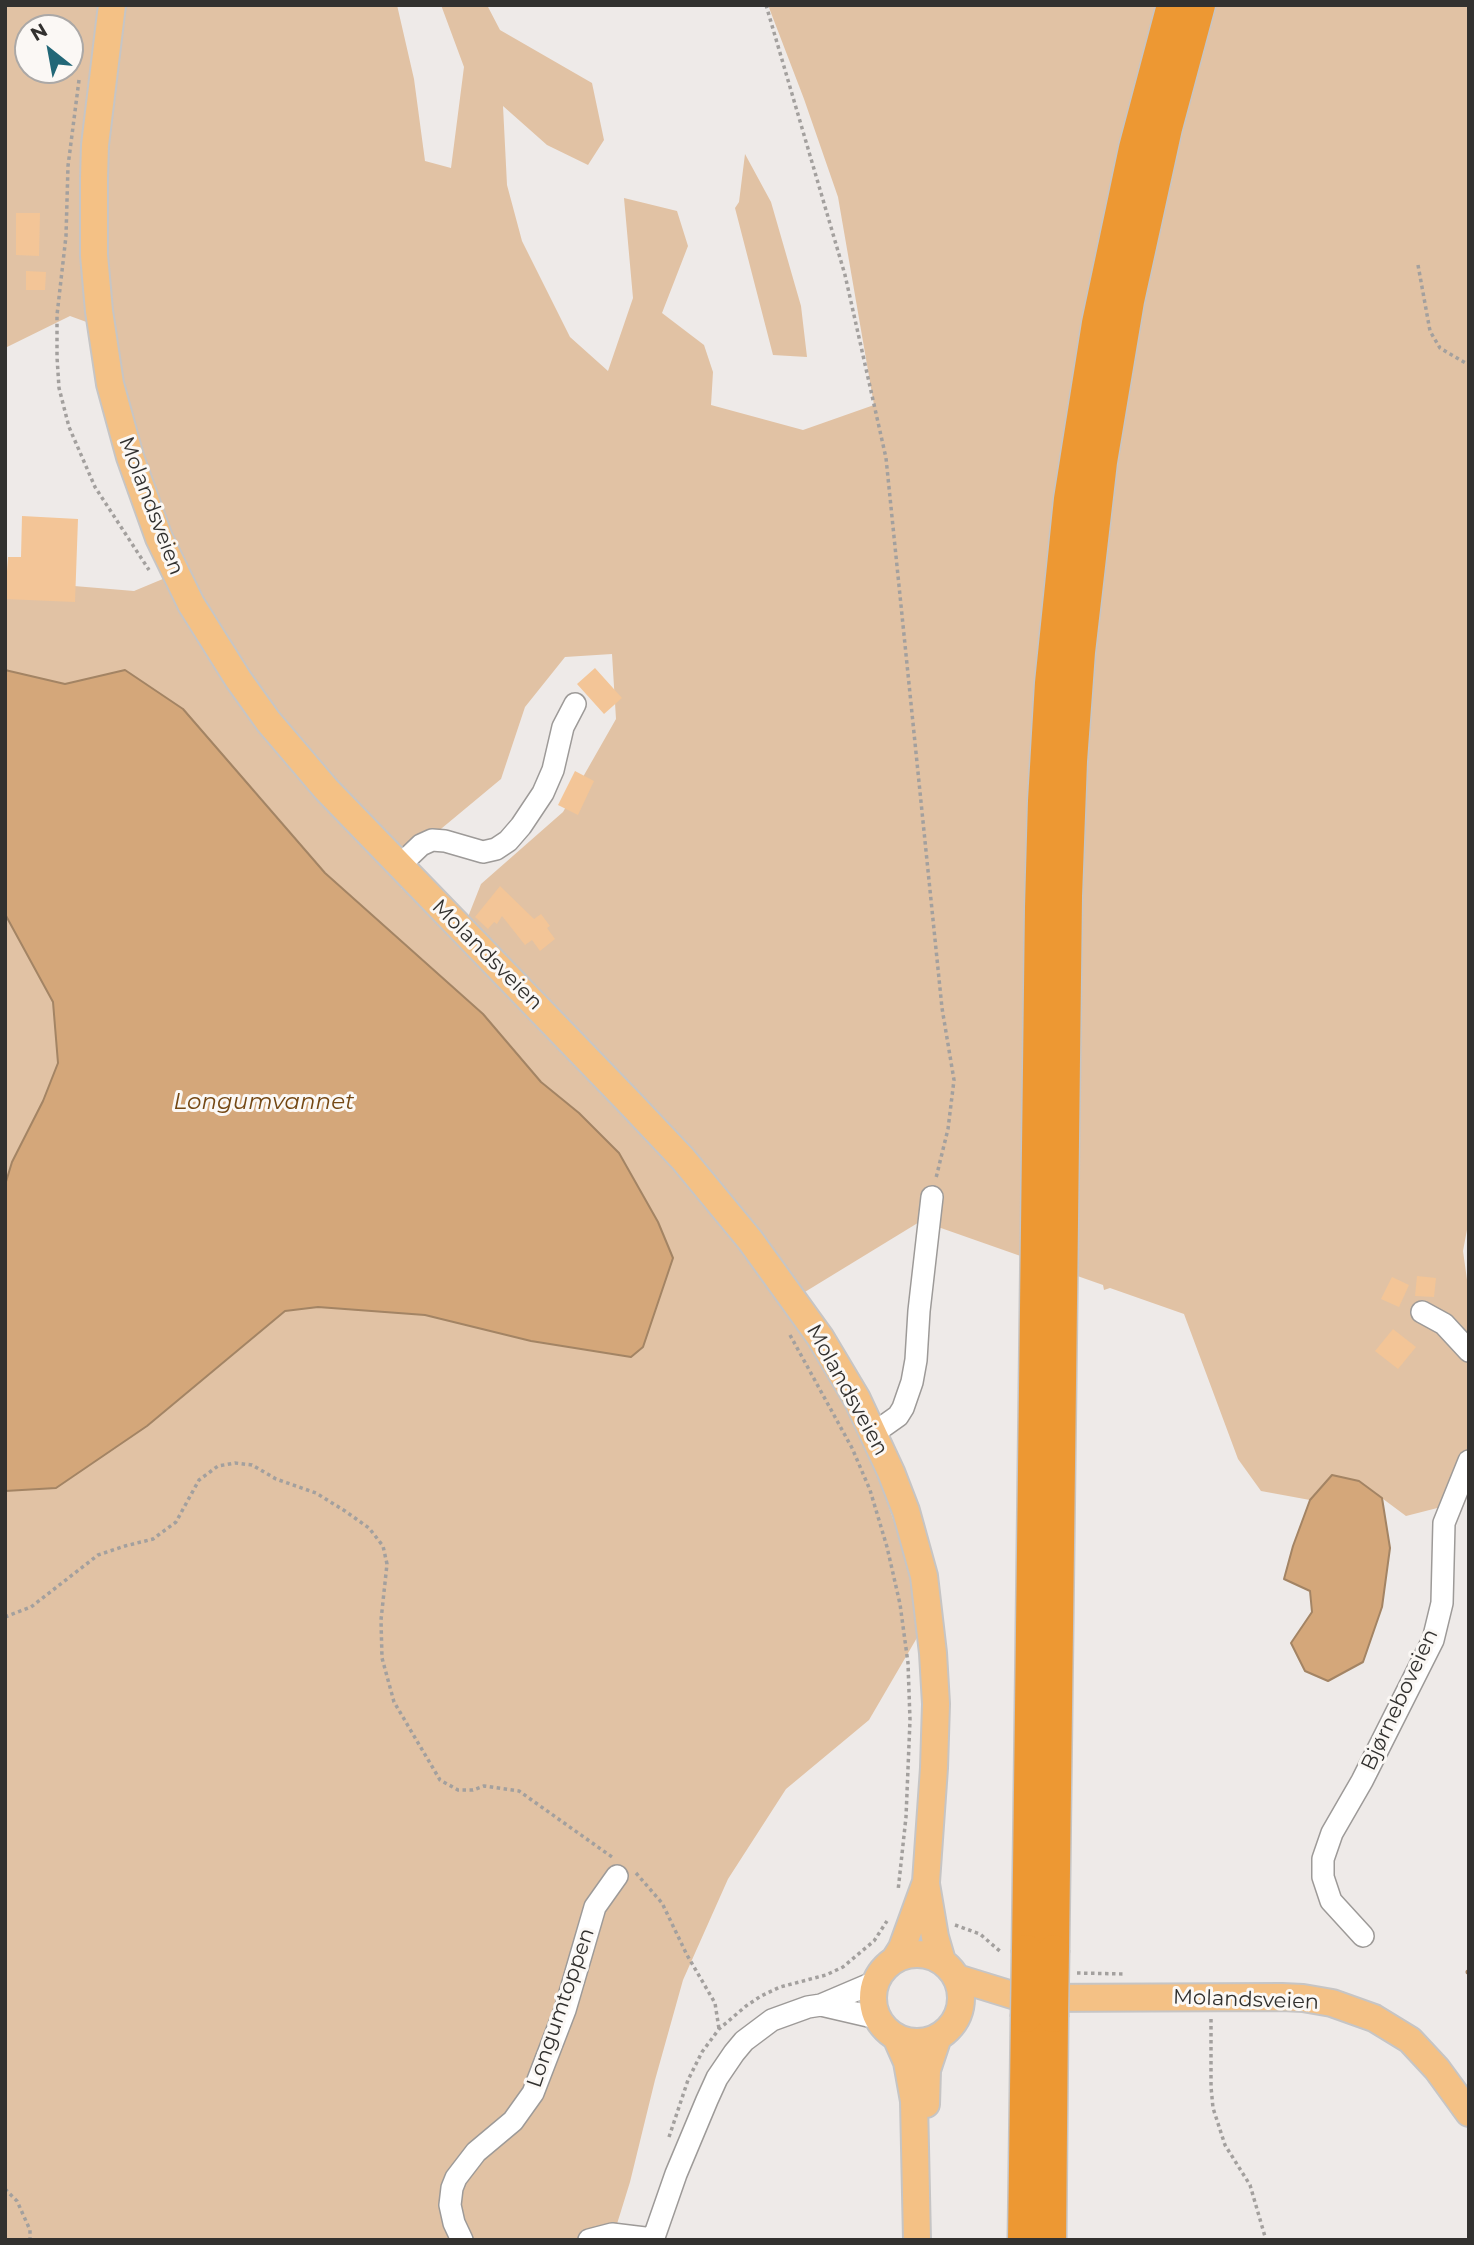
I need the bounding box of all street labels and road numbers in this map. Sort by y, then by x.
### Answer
street label: Molandsveien [113,433,189,579]
street label: Molandsveien [426,894,548,1016]
street label: Molandsveien [801,1320,893,1460]
street label: Bjørneboveien [1356,1625,1444,1775]
street label: Longumtoppen [522,1925,600,2091]
street label: Molandsveien [1173,1985,1319,2015]

